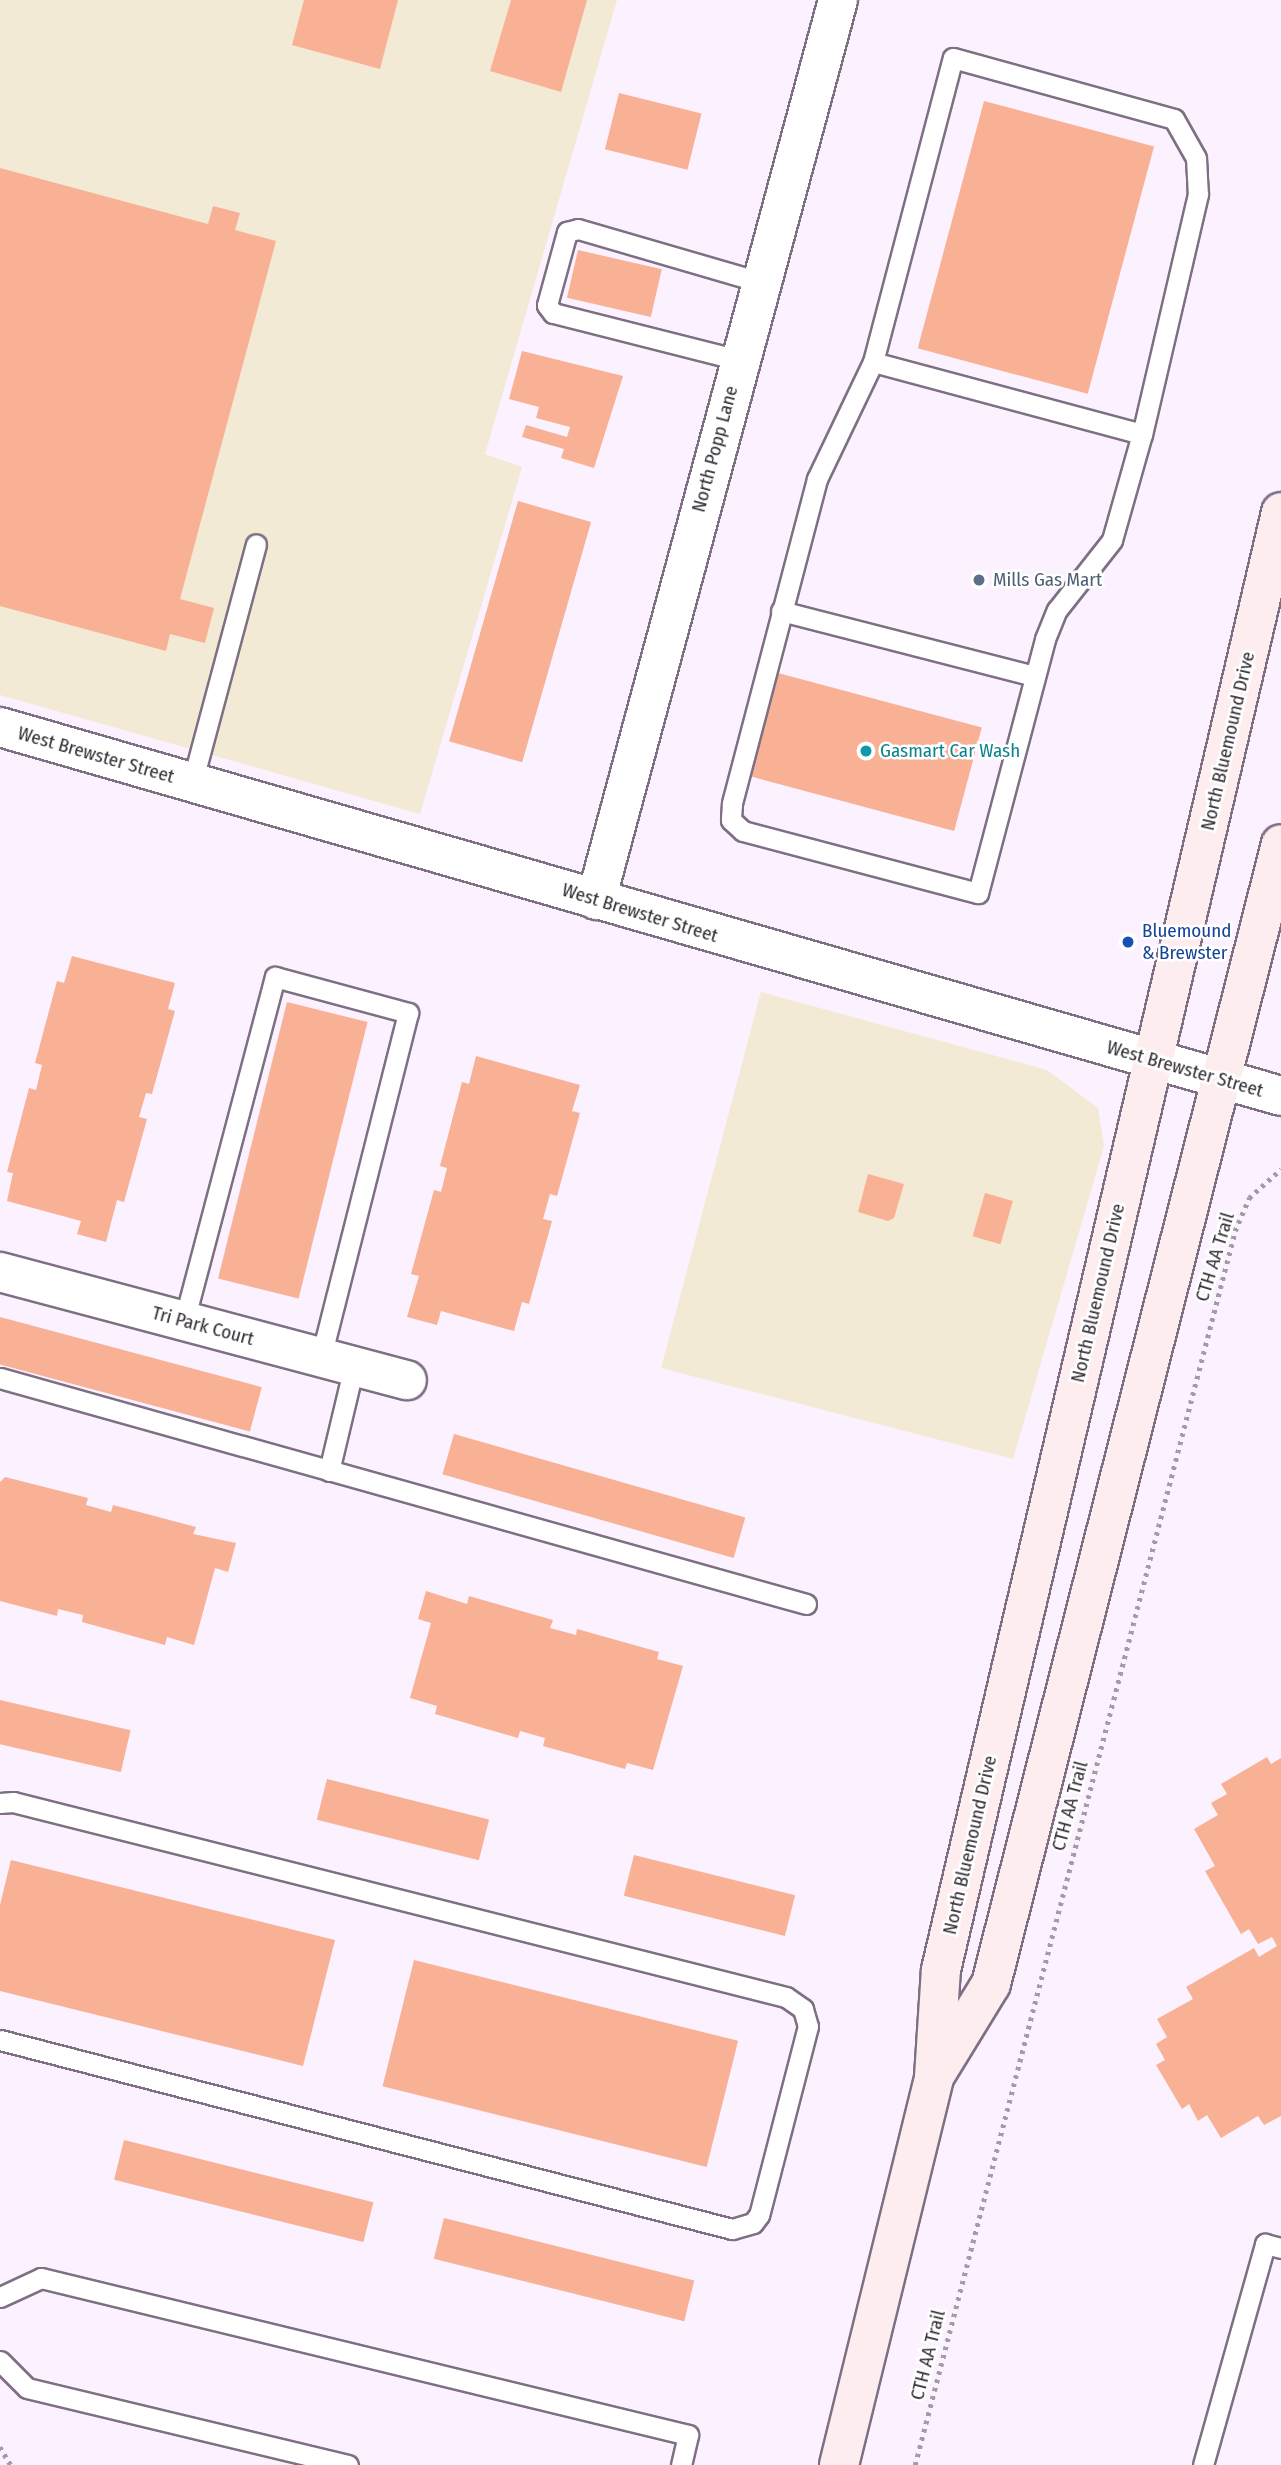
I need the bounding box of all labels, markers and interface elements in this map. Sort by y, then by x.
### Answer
street label: North Popp Lane [687,383,743,515]
place label: Mills Gas Mart [993,569,1102,591]
marker: Mills Gas Mart [971,572,987,588]
street label: North Bluemound Drive [1196,649,1260,833]
street label: West Brewster Street [15,722,177,788]
place label: Gasmart Car Wash [880,740,1020,762]
marker: Gasmart Car Wash [858,743,874,759]
street label: West Brewster Street [559,878,721,948]
place label: Bluemound & Brewster [1142,920,1231,964]
marker: Bluemound & Brewster [1120,934,1136,950]
street label: West Brewster Street [1104,1036,1266,1102]
street label: North Bluemound Drive [1066,1201,1130,1385]
street label: CTH AA Trail [1191,1210,1239,1304]
street label: Tri Park Court [150,1301,256,1351]
street label: North Bluemound Drive [938,1753,1002,1937]
street label: CTH AA Trail [1047,1759,1093,1853]
street label: CTH AA Trail [906,2308,950,2402]

